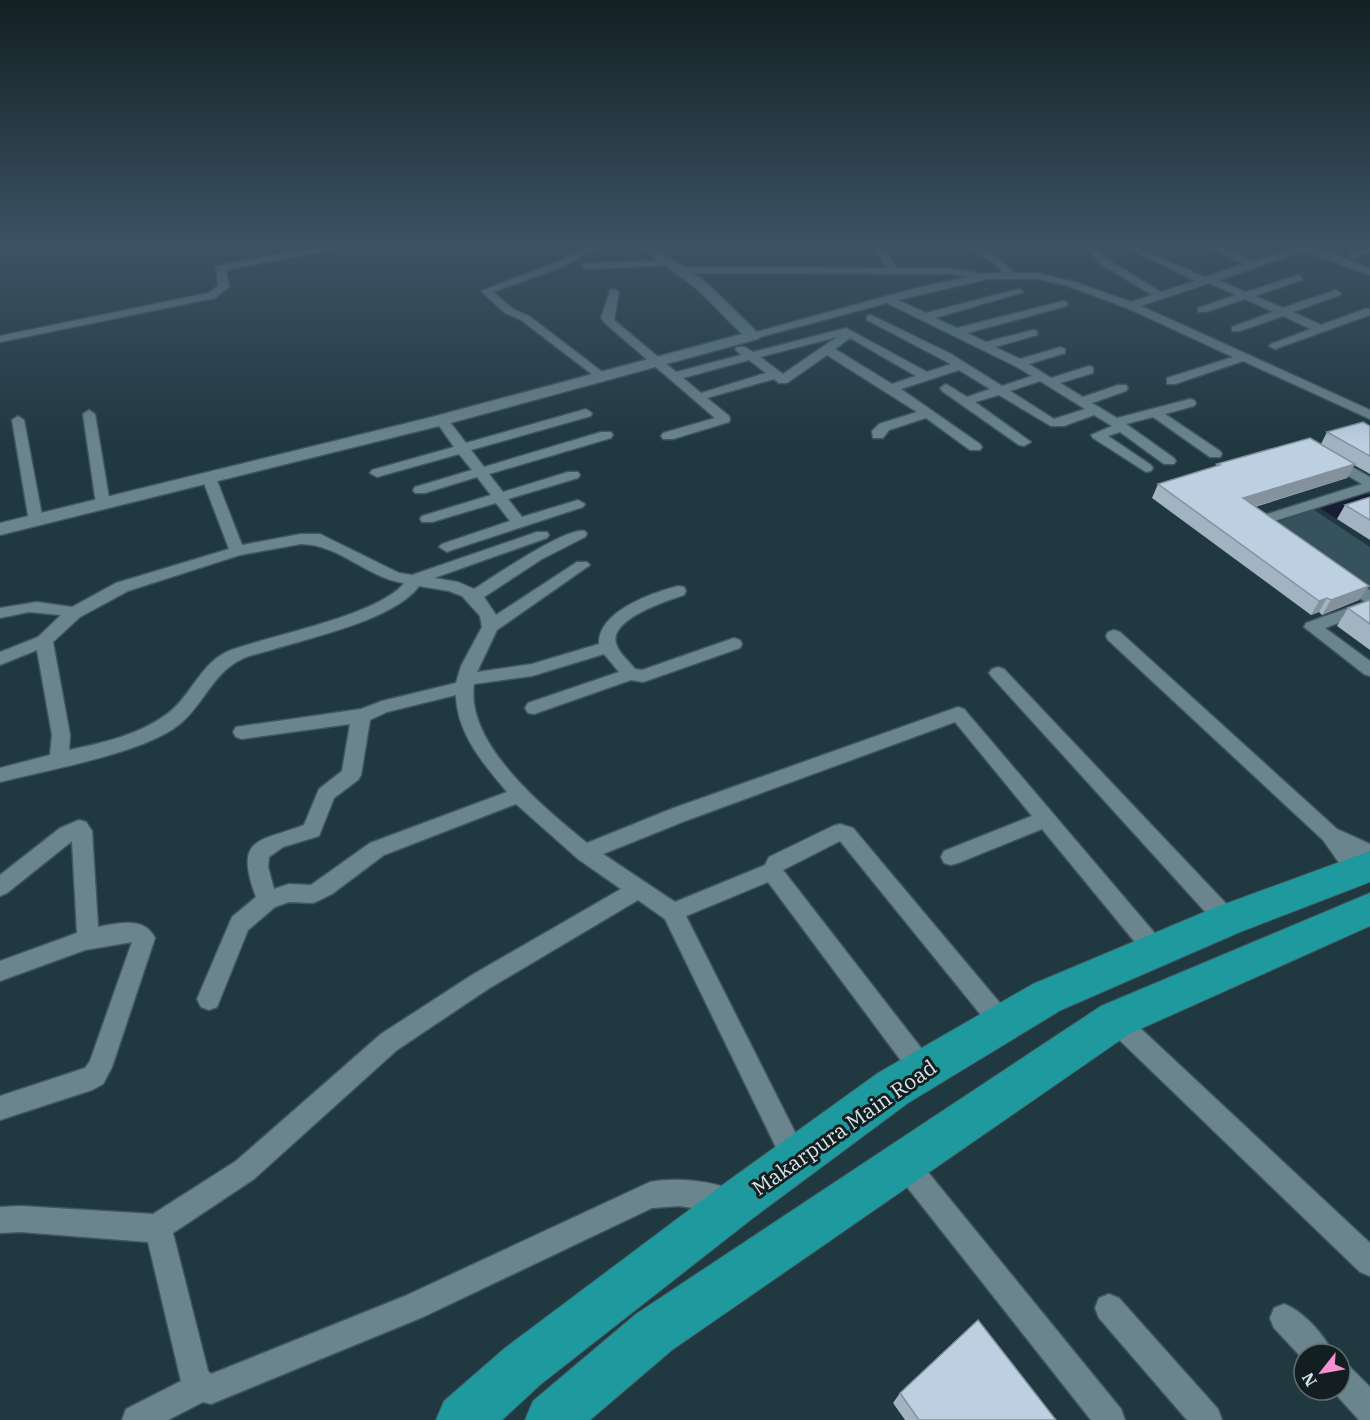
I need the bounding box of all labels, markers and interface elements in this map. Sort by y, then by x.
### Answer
street label: Makarpura Main Road [746,1053,942,1201]
north arrow [1292,1342,1352,1402]
text: N [1297,1369,1321,1390]

